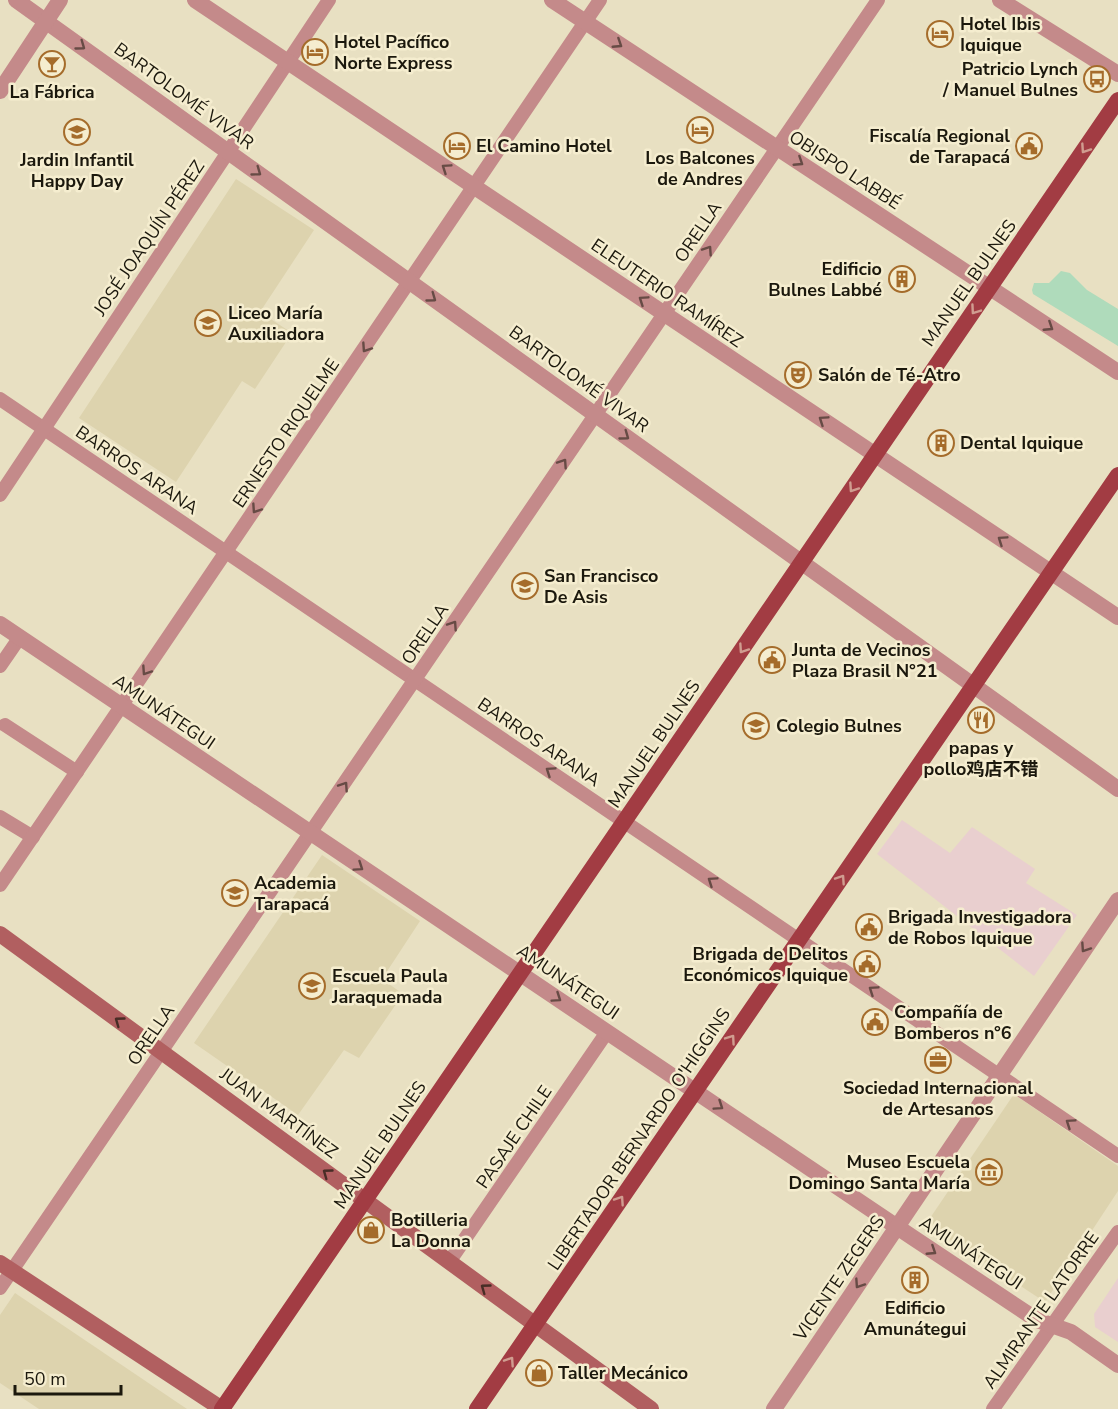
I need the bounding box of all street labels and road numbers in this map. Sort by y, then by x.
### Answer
street label: BARTOLOMÉ VIVAR [109,37,259,155]
street label: OBISPO LABBÉ [784,125,906,215]
street label: JOSÉ JOAQUÍN PÉREZ [87,155,210,321]
street label: ORELLA [669,197,727,267]
street label: MANUEL BULNES [916,215,1022,351]
street label: ELEUTERIO RAMÍREZ [586,233,748,353]
street label: BARTOLOMÉ VIVAR [504,320,654,438]
street label: ERNESTO RIQUELME [227,354,345,512]
street label: BARROS ARANA [71,420,203,520]
street label: ORELLA [396,599,454,669]
street label: AMUNÁTEGUI [108,669,220,755]
street label: MANUEL BULNES [602,675,706,813]
street label: BARROS ARANA [473,692,605,792]
street label: AMUNÁTEGUI [512,939,624,1025]
street label: ORELLA [122,1000,180,1070]
street label: LIBERTADOR BERNARDO O'HIGGINS [542,1003,736,1275]
street label: JUAN MARTÍNEZ [215,1062,343,1164]
street label: MANUEL BULNES [328,1076,432,1214]
street label: PASAJE CHILE [471,1081,557,1193]
street label: VICENTE ZEGERS [788,1211,890,1346]
street label: AMUNÁTEGUI [915,1211,1027,1295]
street label: ALMIRANTE LATORRE [978,1227,1104,1393]

